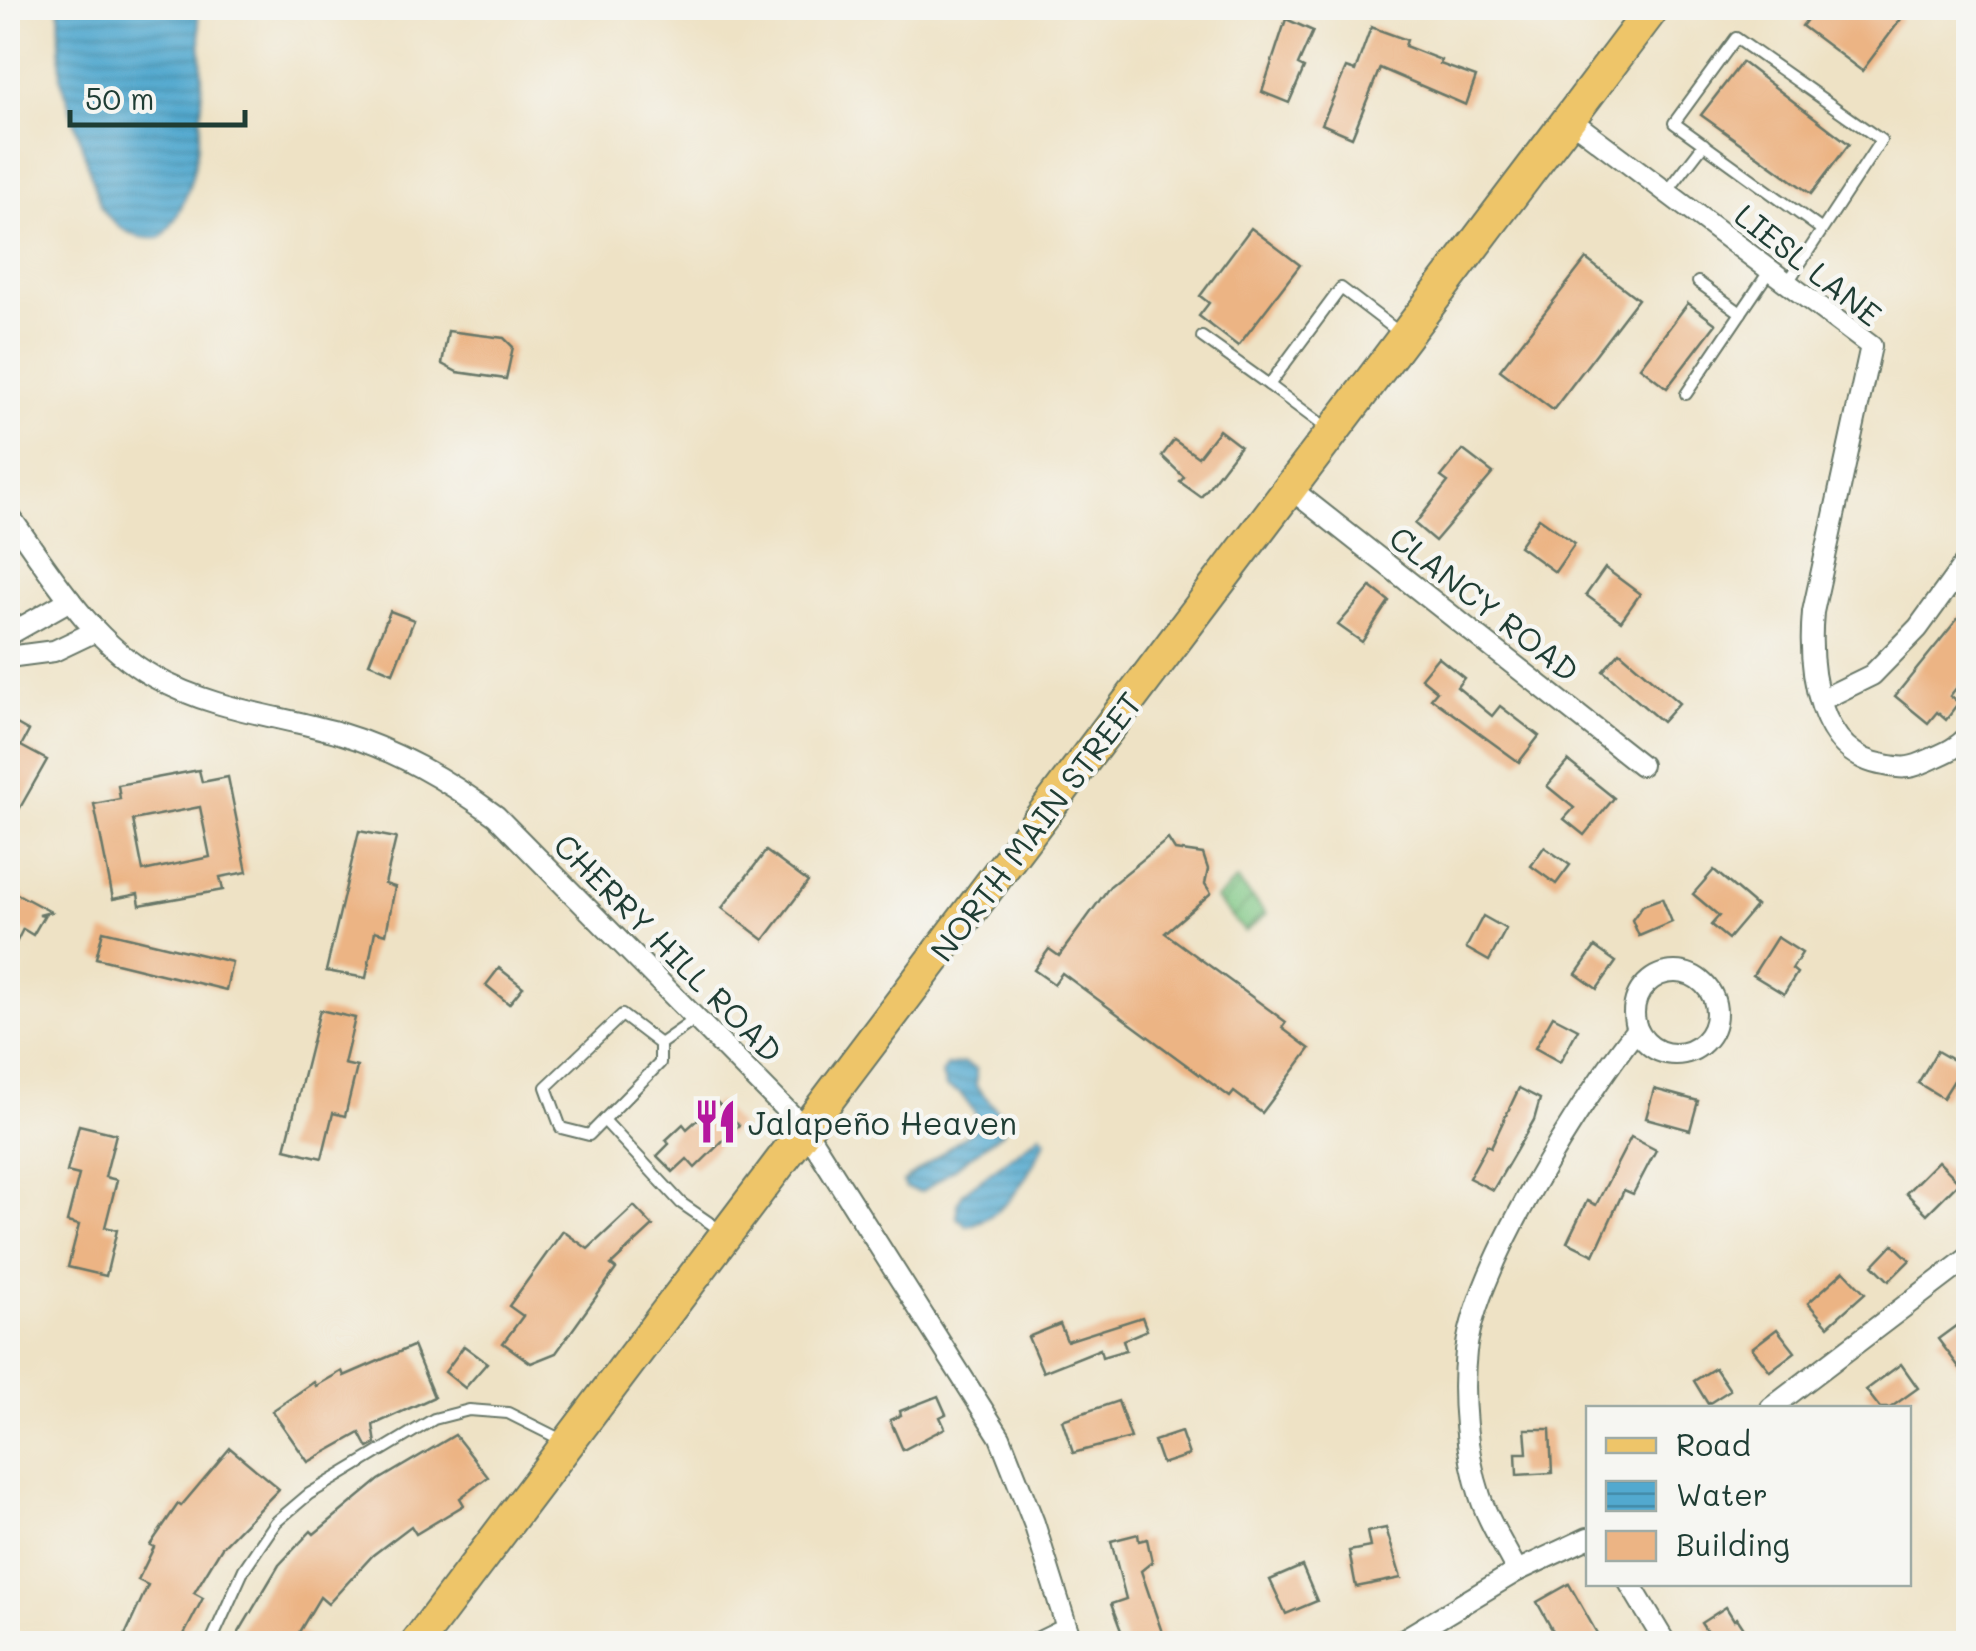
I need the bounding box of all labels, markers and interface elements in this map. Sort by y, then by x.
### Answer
scale bar [70,65,245,127]
text: 50 m [85,78,155,118]
street label: LIESL LANE [1727,194,1891,334]
street label: CLANCY ROAD [1382,516,1588,690]
street label: NORTH MAIN STREET [920,683,1150,969]
street label: CHERRY HILL ROAD [546,824,792,1070]
restaurant icon: Jalapeño Heaven [691,1098,739,1146]
place label: Jalapeño Heaven [748,1101,1017,1143]
legend [1586,1406,1911,1586]
text: Road [1676,1424,1751,1464]
text: Water [1676,1474,1768,1514]
text: Building [1676,1524,1790,1564]

